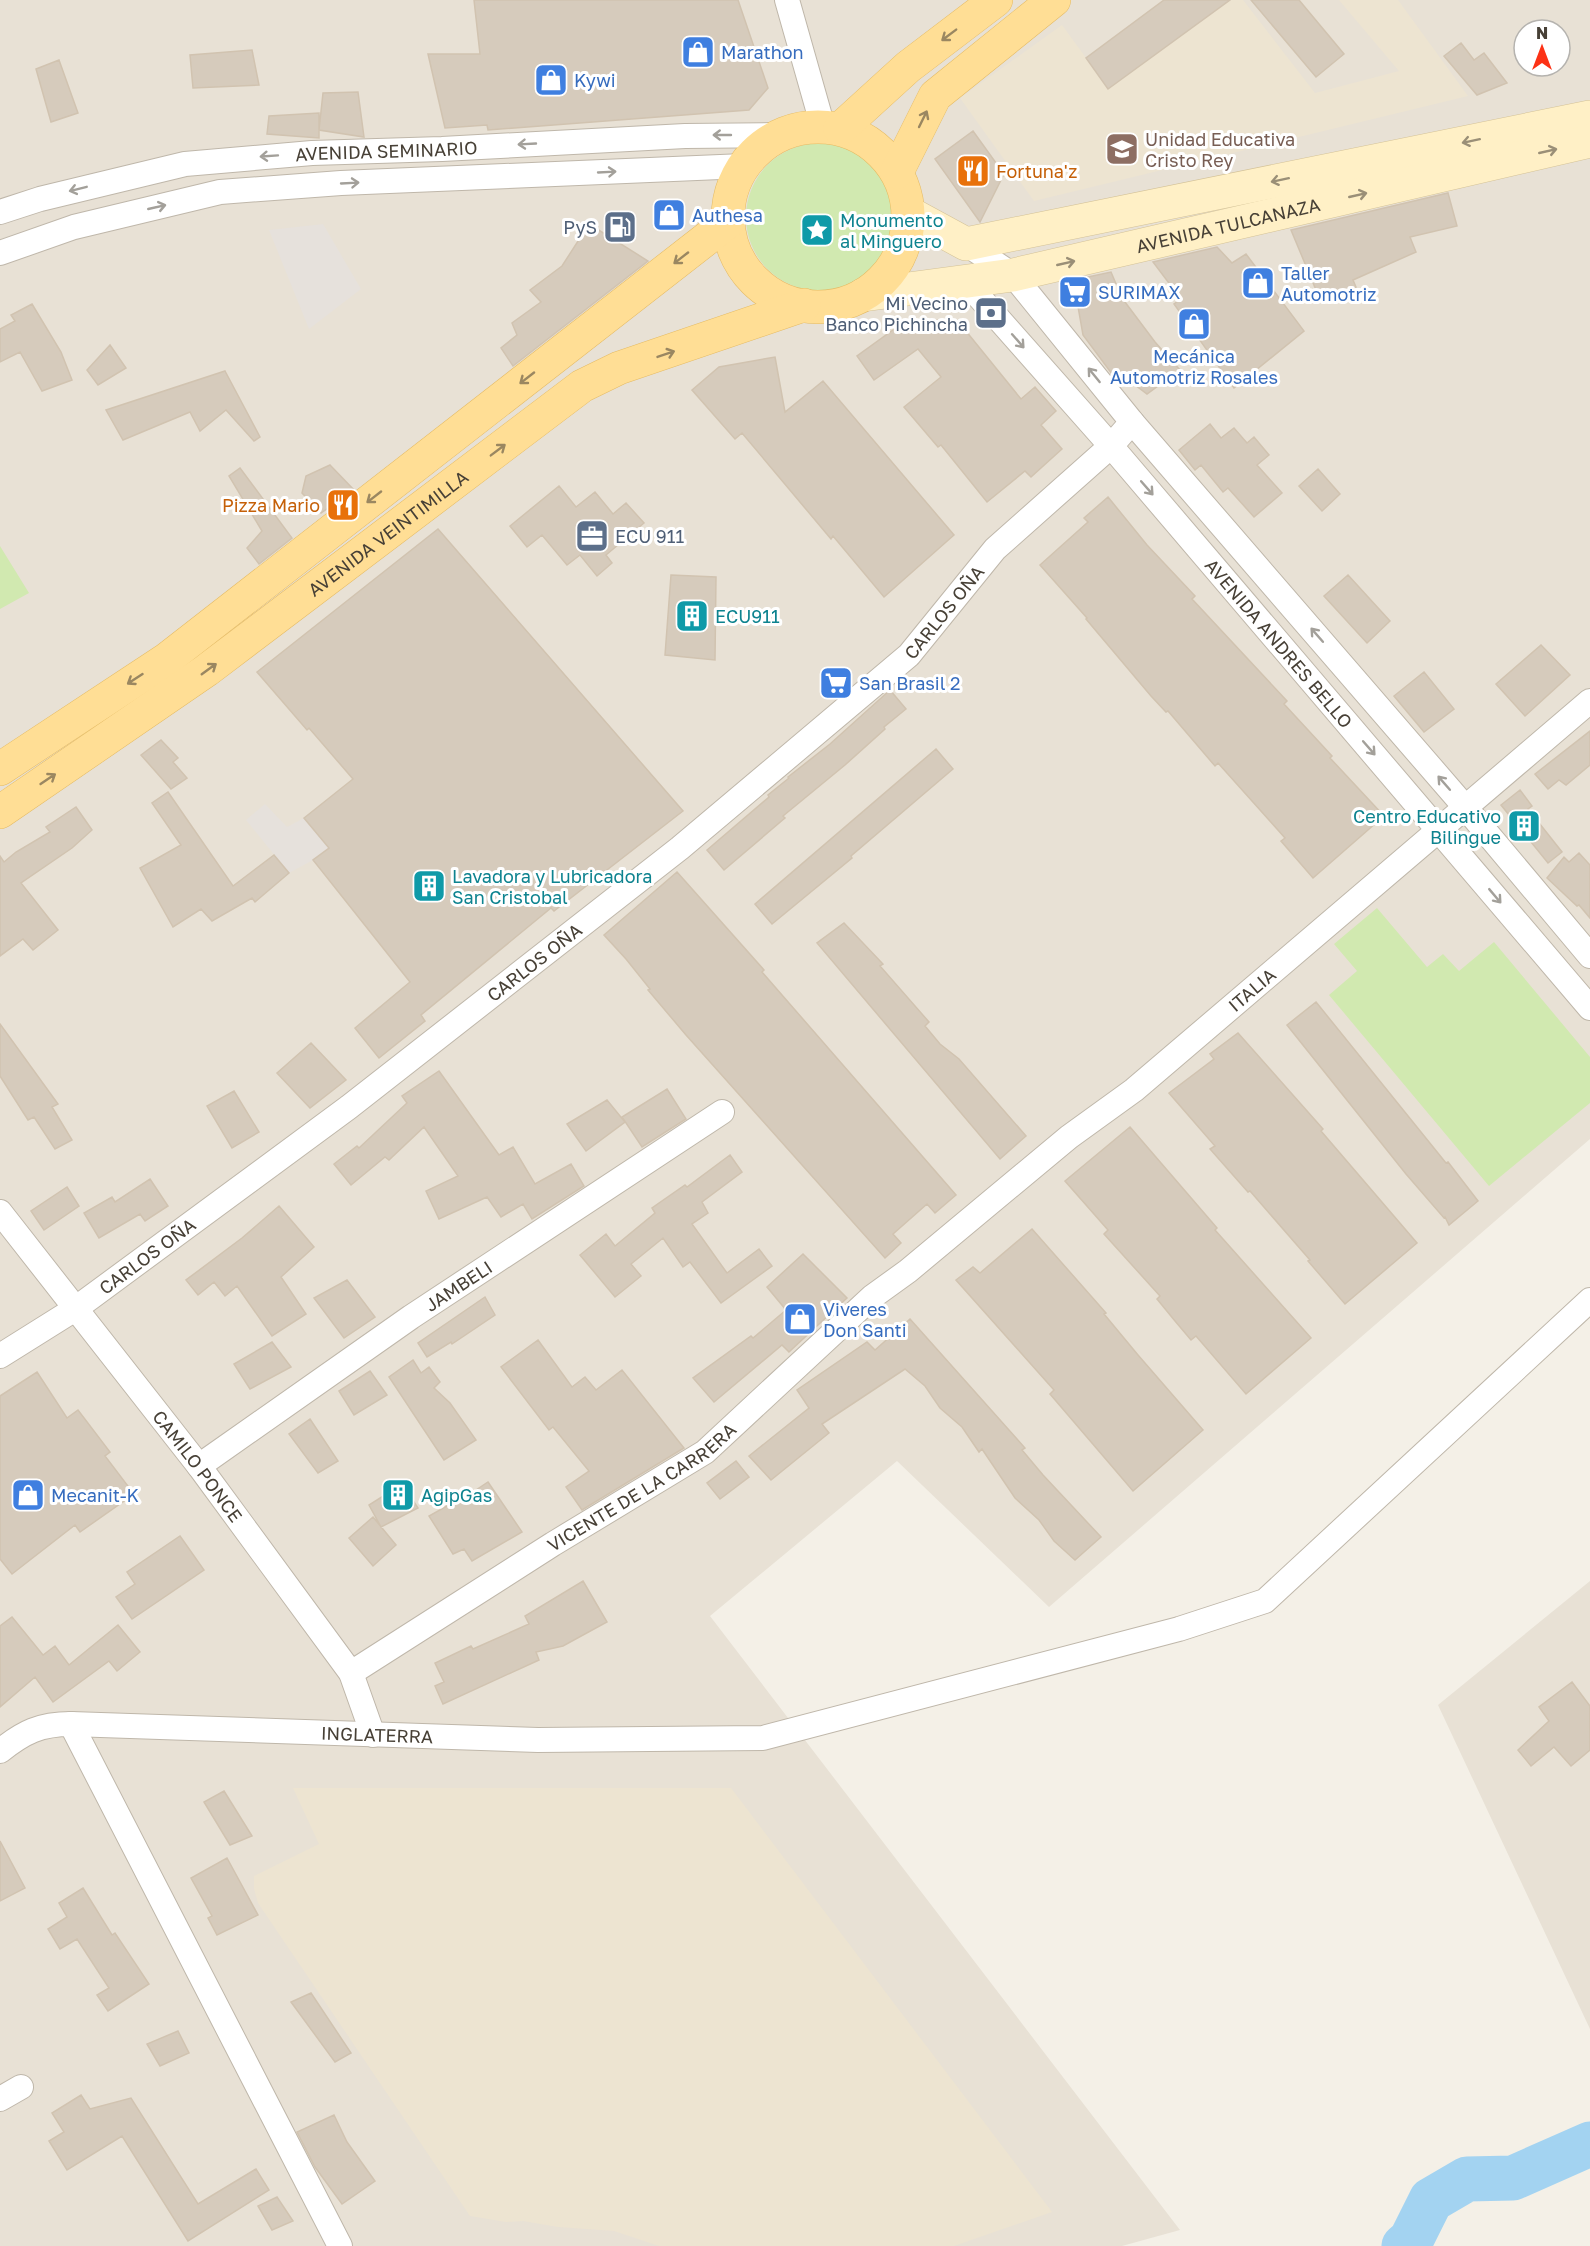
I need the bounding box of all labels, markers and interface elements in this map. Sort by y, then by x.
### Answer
north arrow [1512,18,1572,78]
text: N [1536,23,1548,43]
one-way arrow [942,29,958,42]
shop icon: Marathon [680,34,716,70]
place label: Marathon [721,41,804,63]
shop icon: Kywi [533,62,569,98]
place label: Kywi [574,69,616,91]
one-way arrow [918,111,929,129]
place label: Unidad Educativa Cristo Rey [1145,128,1295,171]
one-way arrow [712,129,732,141]
school or university icon: Unidad Educativa Cristo Rey [1104,131,1140,167]
street label: AVENIDA SEMINARIO [294,136,478,165]
one-way arrow [1462,136,1481,147]
one-way arrow [517,139,537,150]
one-way arrow [1538,144,1557,156]
one-way arrow [260,151,280,162]
restaurant icon: Fortuna'z [955,153,991,189]
place label: Fortuna'z [996,160,1077,182]
one-way arrow [597,166,617,177]
one-way arrow [1271,175,1290,186]
one-way arrow [339,177,359,188]
one-way arrow [68,184,87,196]
one-way arrow [1348,189,1368,200]
street label: AVENIDA TULCANAZA [1134,193,1322,257]
shop icon: Authesa [651,197,687,233]
one-way arrow [147,201,166,212]
place label: Authesa [692,204,763,226]
fuel station icon: PyS [602,209,638,245]
place label: Monumento al Minguero [840,209,944,252]
place icon: Monumento al Minguero [799,212,835,248]
place label: PyS [563,216,597,238]
one-way arrow [673,251,689,264]
one-way arrow [1056,257,1075,268]
place label: Taller Automotriz [1281,262,1377,305]
shop icon: Taller Automotriz [1240,265,1276,301]
supermarket icon: SURIMAX [1057,274,1093,310]
place label: SURIMAX [1098,281,1180,303]
place label: Mi Vecino Banco Pichincha [825,292,968,335]
bank icon: Mi Vecino Banco Pichincha [973,295,1009,331]
shop icon: Mecánica Automotriz Rosales [1176,306,1212,342]
one-way arrow [1011,333,1025,348]
place label: Mecánica Automotriz Rosales [1110,345,1278,388]
one-way arrow [656,347,675,358]
one-way arrow [1088,367,1101,383]
one-way arrow [520,371,536,384]
one-way arrow [490,443,506,456]
street label: AVENIDA VEINTIMILLA [304,465,472,601]
one-way arrow [1140,480,1153,496]
restaurant icon: Pizza Mario [325,487,361,523]
one-way arrow [366,491,382,504]
place label: Pizza Mario [222,494,320,516]
office icon: ECU 911 [574,518,610,554]
place label: ECU 911 [615,525,684,547]
street label: AVENIDA ANDRES BELLO [1201,554,1357,732]
street label: CARLOS OÑA [899,561,988,663]
building icon: ECU911 [674,598,710,634]
place label: ECU911 [715,605,780,627]
one-way arrow [1310,628,1324,643]
one-way arrow [200,662,216,675]
supermarket icon: San Brasil 2 [818,665,854,701]
place label: San Brasil 2 [859,672,960,694]
one-way arrow [127,673,144,686]
one-way arrow [1362,740,1376,755]
one-way arrow [40,773,56,785]
one-way arrow [1437,775,1451,790]
place label: Centro Educativo Bilingue [1353,805,1501,848]
building icon: Centro Educativo Bilingue [1506,808,1542,844]
place label: Lavadora y Lubricadora San Cristobal [452,865,652,908]
building icon: Lavadora y Lubricadora San Cristobal [411,868,447,904]
one-way arrow [1489,888,1502,904]
street label: CARLOS OÑA [482,918,586,1006]
street label: ITALIA [1223,963,1280,1016]
street label: CARLOS OÑA [95,1213,200,1299]
street label: JAMBELI [421,1256,496,1316]
place label: Viveres Don Santi [823,1298,907,1341]
shop icon: Viveres Don Santi [782,1301,818,1337]
street label: CAMILO PONCE [148,1406,247,1526]
street label: VICENTE DE LA CARRERA [543,1418,740,1556]
shop icon: Mecanit-K [10,1477,46,1513]
building icon: AgipGas [380,1477,416,1513]
place label: Mecanit-K [51,1484,139,1506]
place label: AgipGas [421,1484,492,1506]
street label: INGLATERRA [321,1722,433,1747]

